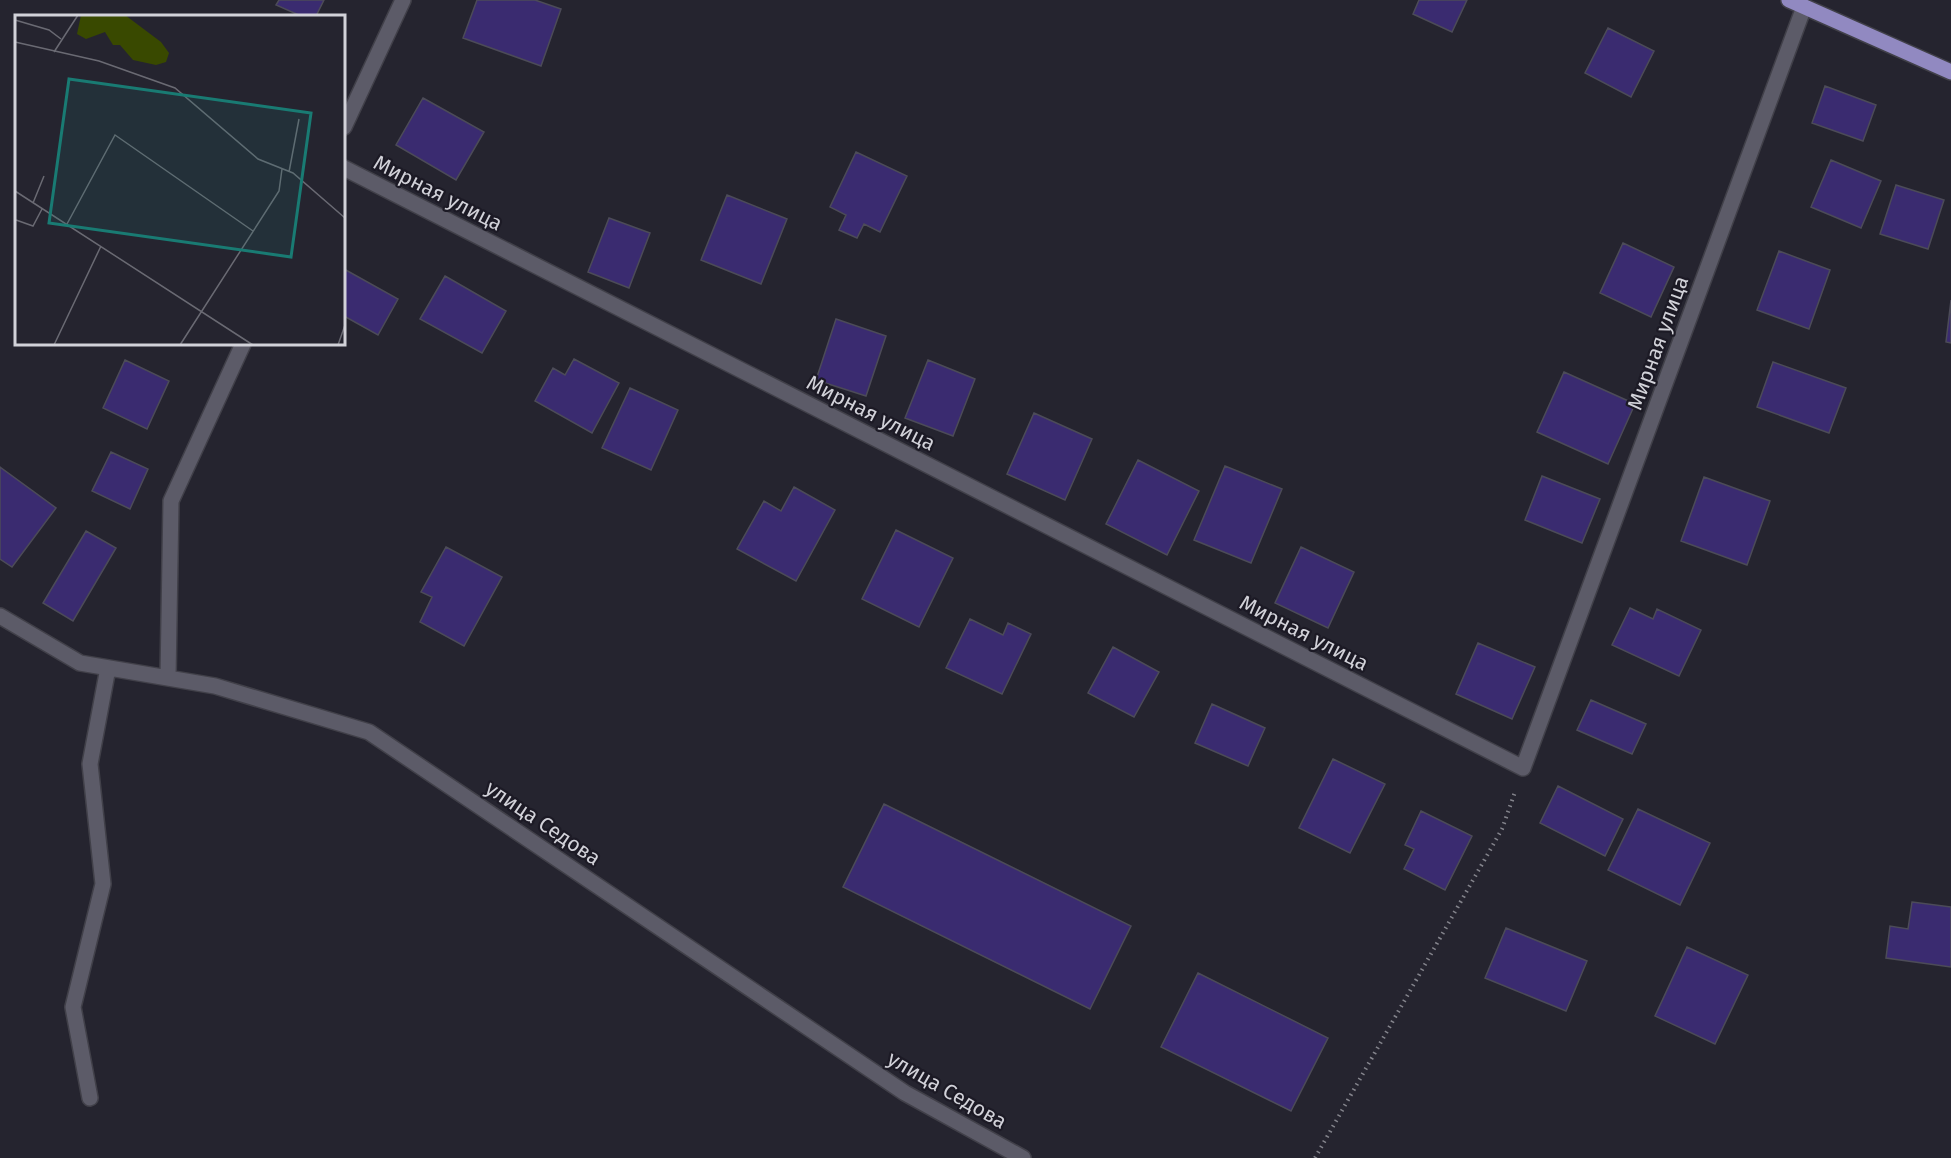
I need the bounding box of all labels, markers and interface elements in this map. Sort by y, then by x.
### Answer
inset map [15,15,345,345]
street label: Мирная улица [369,149,507,237]
street label: Мирная улица [1622,272,1694,414]
street label: Мирная улица [802,369,940,457]
street label: Мирная улица [1235,589,1373,677]
street label: улица Седова [480,775,606,871]
street label: улица Седова [883,1045,1011,1135]

